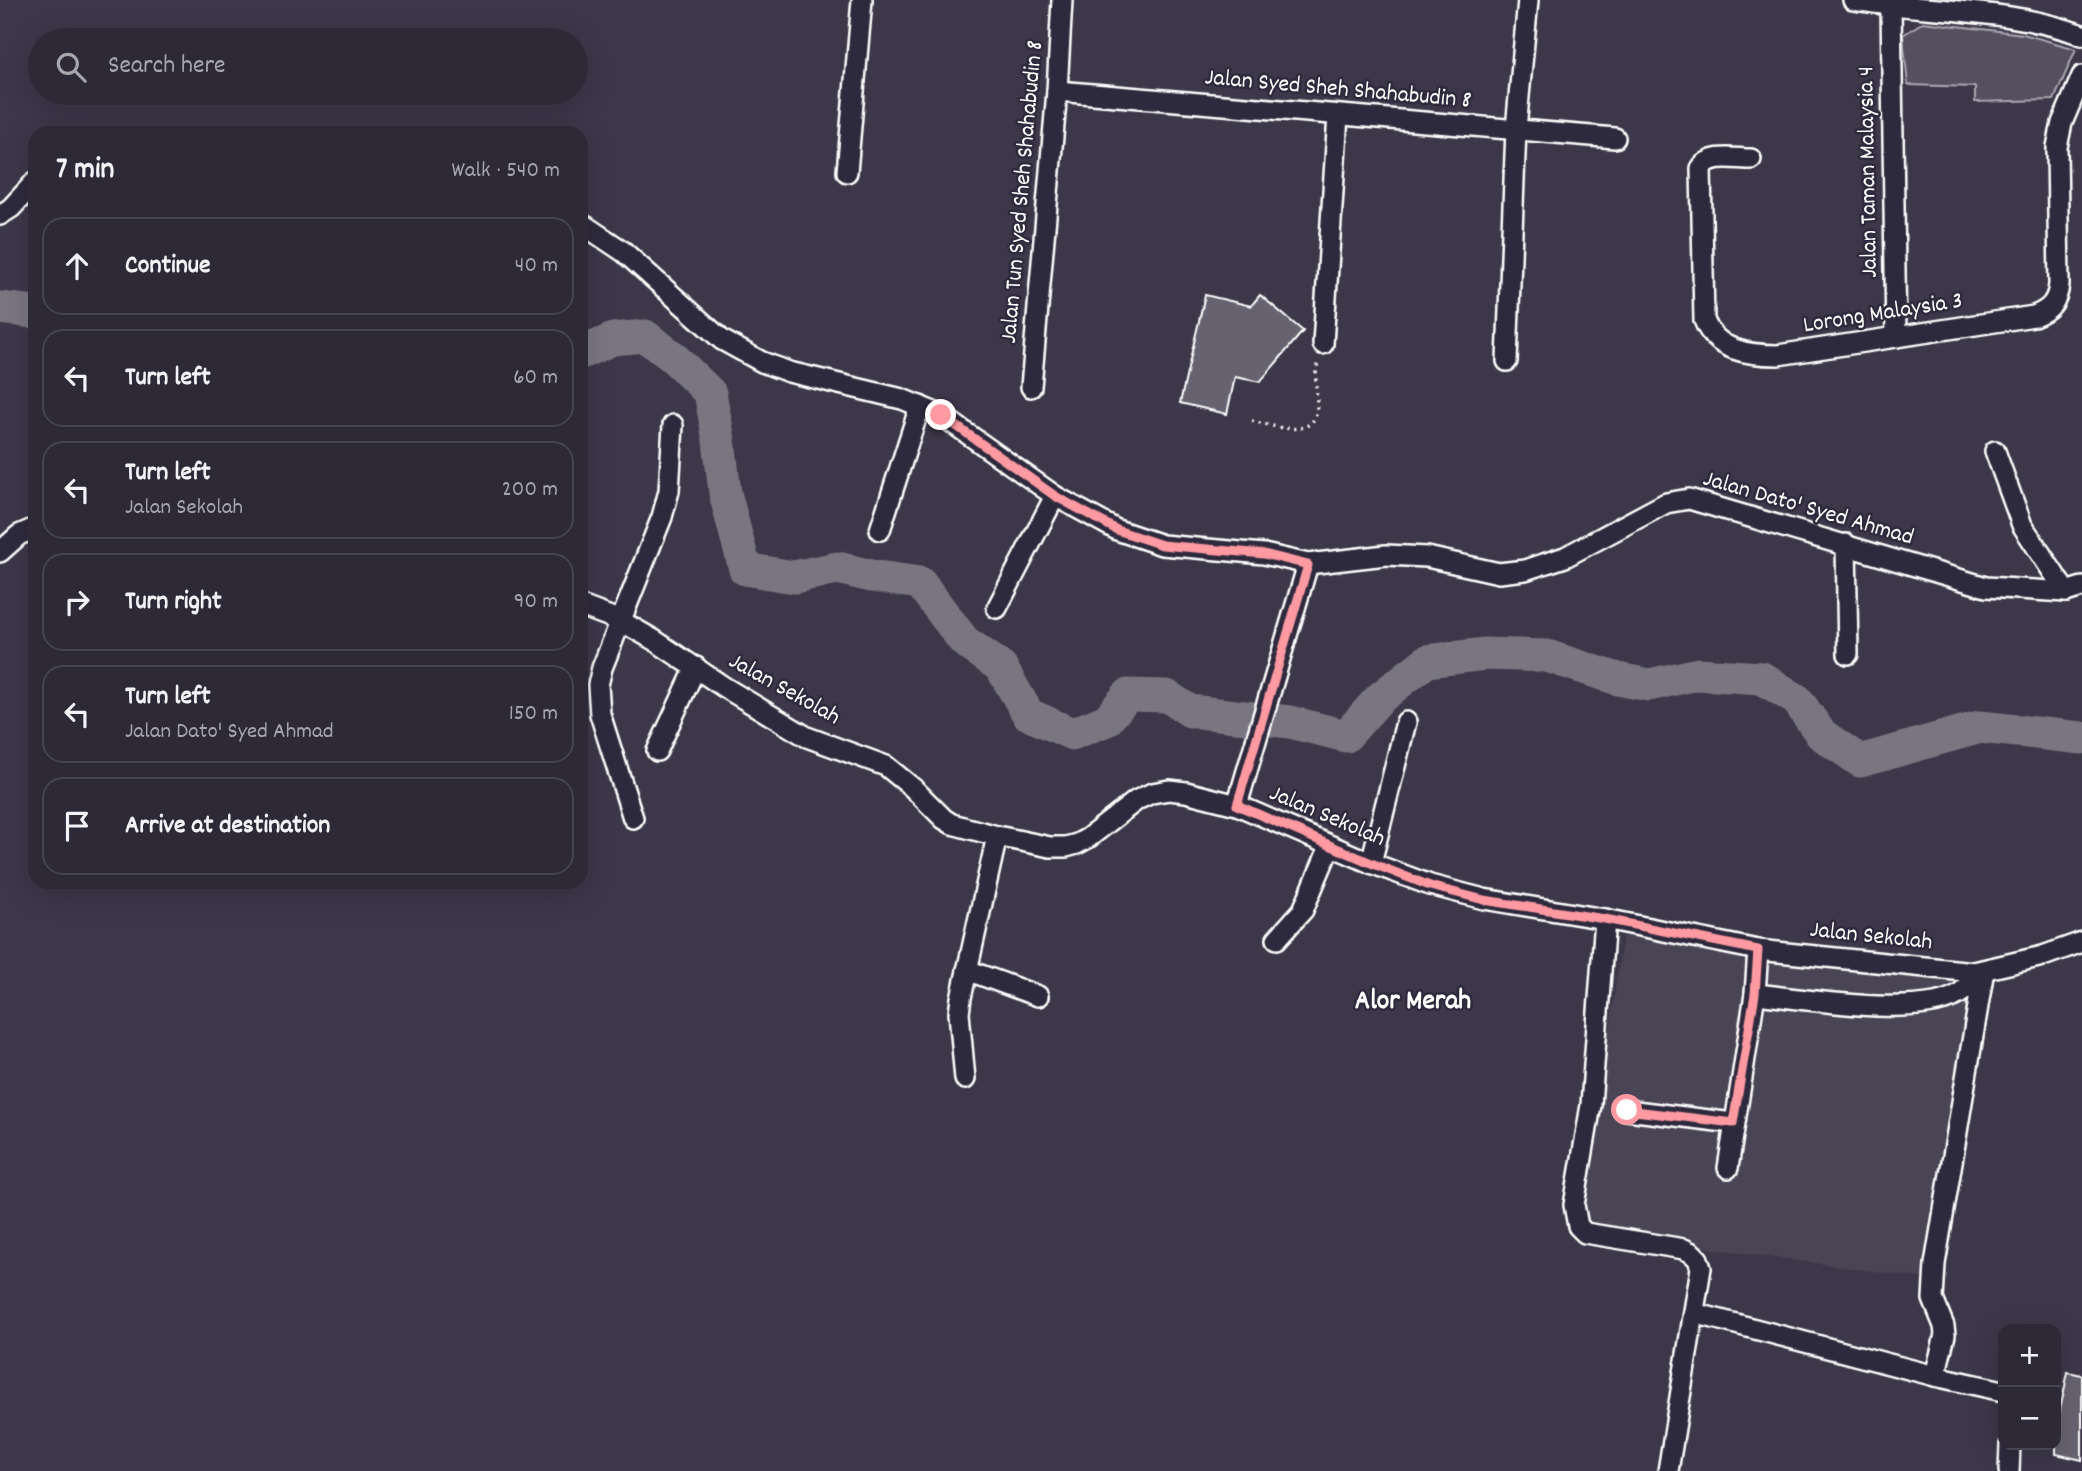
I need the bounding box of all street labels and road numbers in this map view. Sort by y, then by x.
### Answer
street label: Jalan Tun Syed Sheh Shahabudin 8 [993,39,1053,345]
street label: Jalan Syed Sheh Shahabudin 8 [1203,61,1473,119]
street label: Jalan Taman Malaysia 4 [1850,66,1888,278]
street label: Lorong Malaysia 3 [1801,285,1965,343]
street label: Jalan Dato' Syed Ahmad [1699,463,1917,555]
street label: Jalan Sekolah [722,645,846,735]
street label: Jalan Sekolah [1264,777,1390,857]
street label: Jalan Sekolah [1808,914,1934,960]

